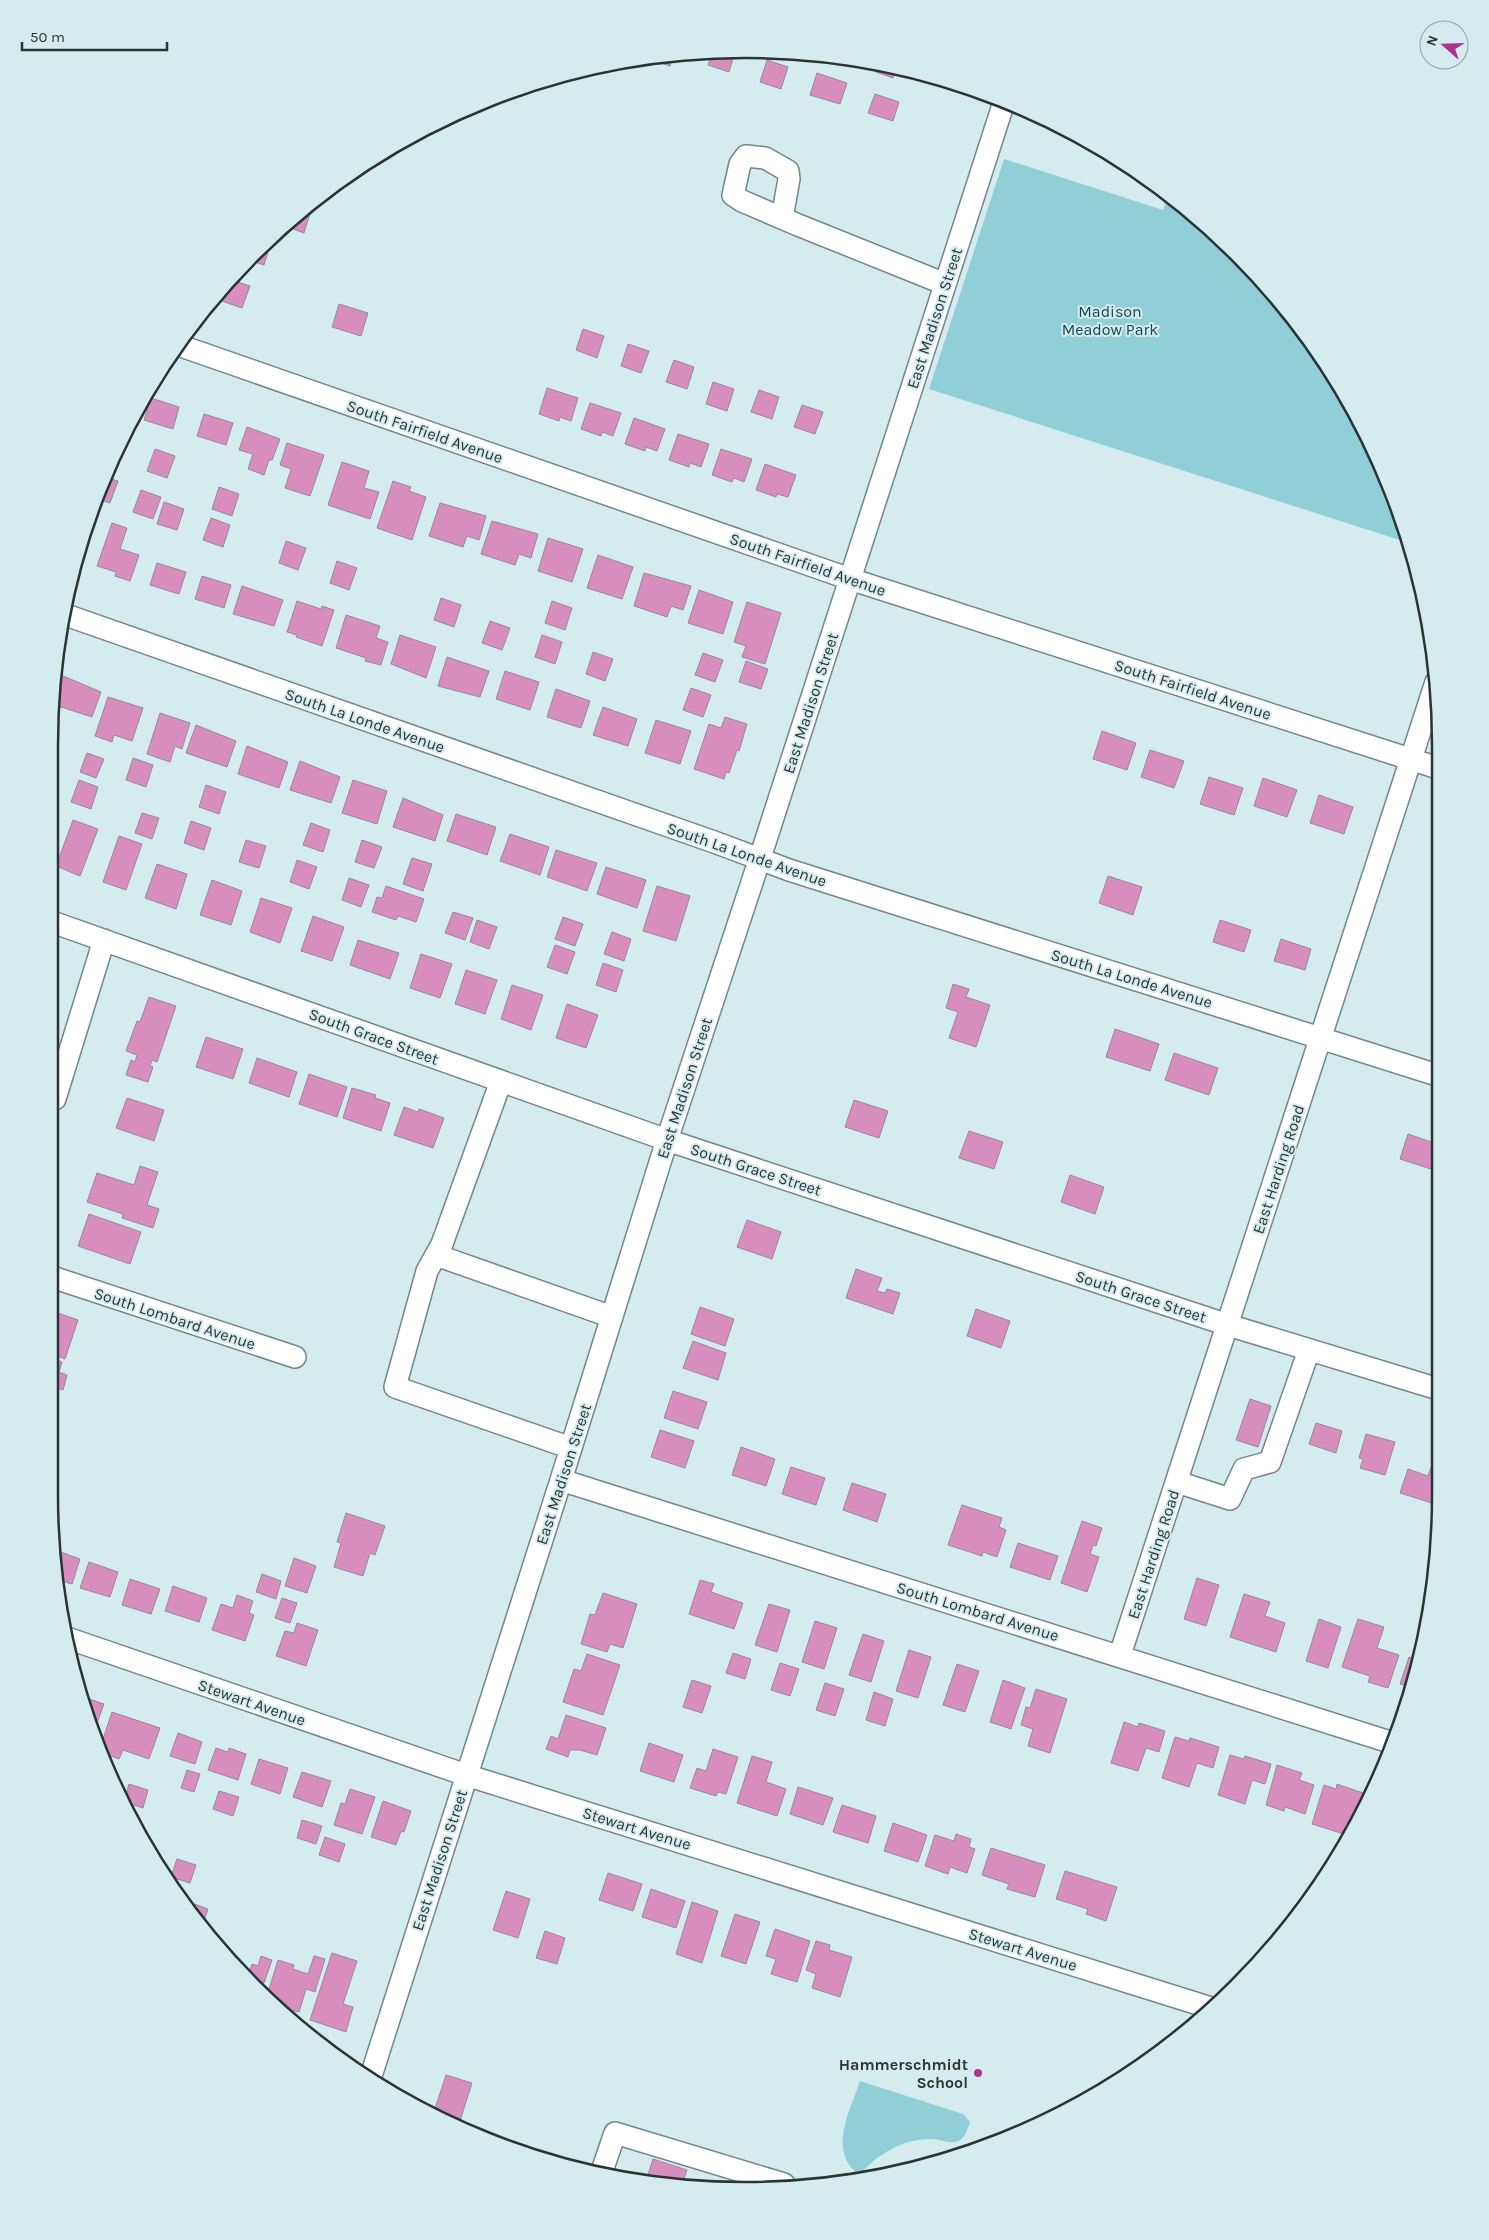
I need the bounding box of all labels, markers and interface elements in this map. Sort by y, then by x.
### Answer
scale bar [22,20,168,52]
north arrow [1419,20,1469,70]
text: 50 m [30,28,65,46]
text: N [1423,33,1442,48]
street label: East Madison Street [903,245,966,391]
park label: Madison Meadow Park [1062,302,1158,339]
street label: South Fairfield Avenue [344,396,505,467]
street label: South Fairfield Avenue [727,529,888,600]
street label: East Madison Street [779,630,842,776]
street label: South Fairfield Avenue [1112,655,1274,724]
street label: South La Londe Avenue [282,684,447,757]
street label: South La Londe Avenue [664,818,829,891]
street label: South La Londe Avenue [1049,945,1215,1012]
street label: South Grace Street [306,1004,441,1069]
street label: East Madison Street [653,1015,716,1161]
street label: East Harding Road [1249,1102,1308,1236]
street label: South Grace Street [688,1139,824,1200]
street label: South Grace Street [1073,1266,1209,1327]
street label: South Lombard Avenue [92,1283,258,1354]
street label: East Madison Street [532,1401,595,1547]
street label: East Harding Road [1124,1487,1183,1621]
street label: South Lombard Avenue [894,1578,1061,1645]
street label: Stewart Avenue [196,1675,308,1730]
street label: East Madison Street [408,1787,471,1933]
street label: Stewart Avenue [580,1803,693,1854]
street label: Stewart Avenue [966,1924,1079,1975]
place label: Hammerschmidt School [839,2055,968,2092]
marker: Hammerschmidt School [972,2067,984,2079]

